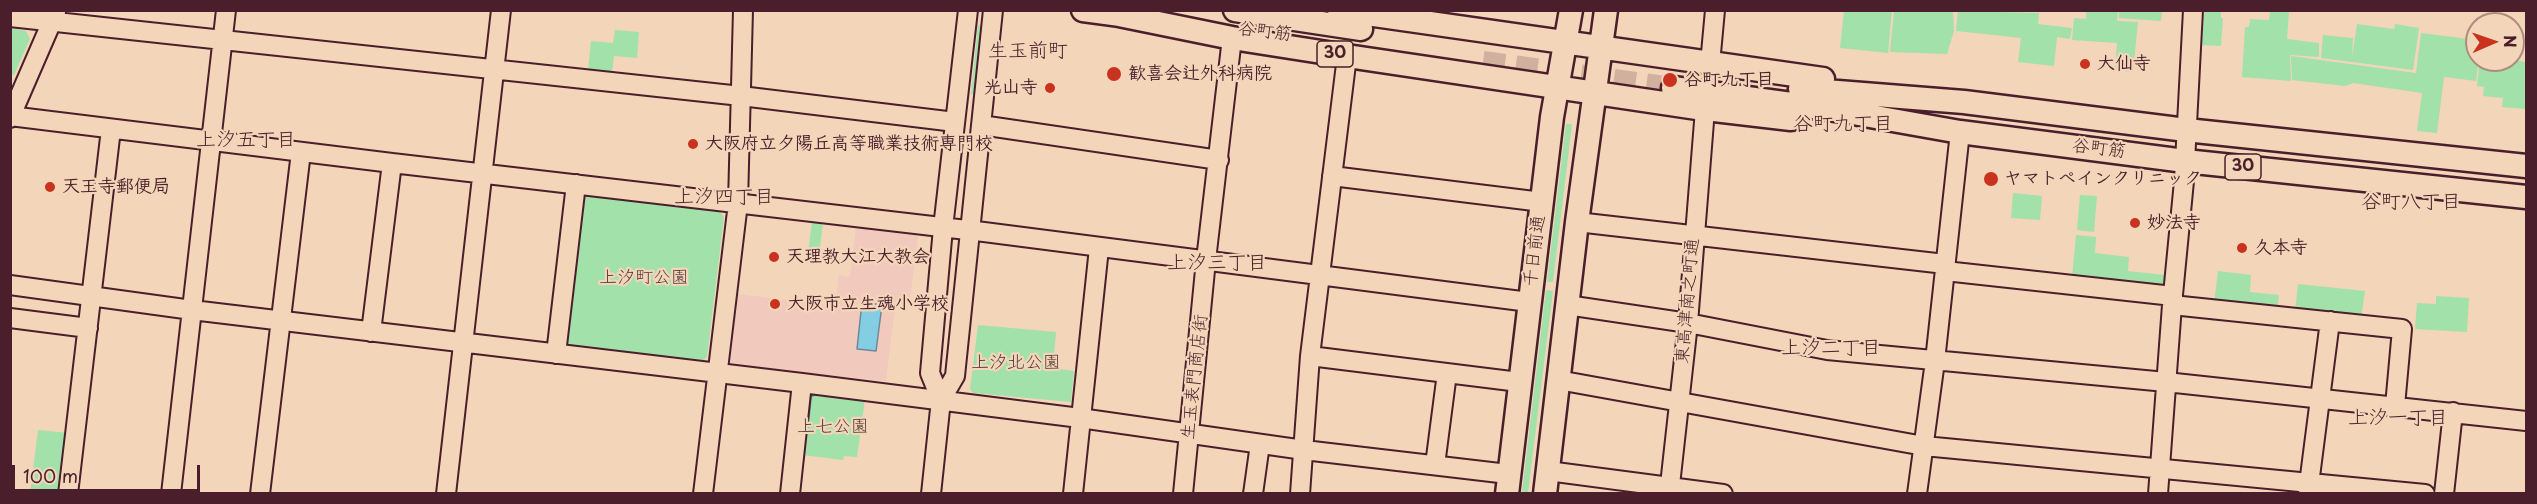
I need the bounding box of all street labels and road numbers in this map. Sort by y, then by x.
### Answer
street label: 谷町筋 [1237,18,1293,46]
road number: 30 [1317,41,1353,67]
street label: 谷町筋 [2071,135,2127,163]
road number: 30 [2225,154,2261,180]
street label: 千日前通 [1520,214,1550,288]
street label: 東高津南之町通 [1672,237,1704,365]
street label: 生玉表門商店街 [1178,313,1212,441]

